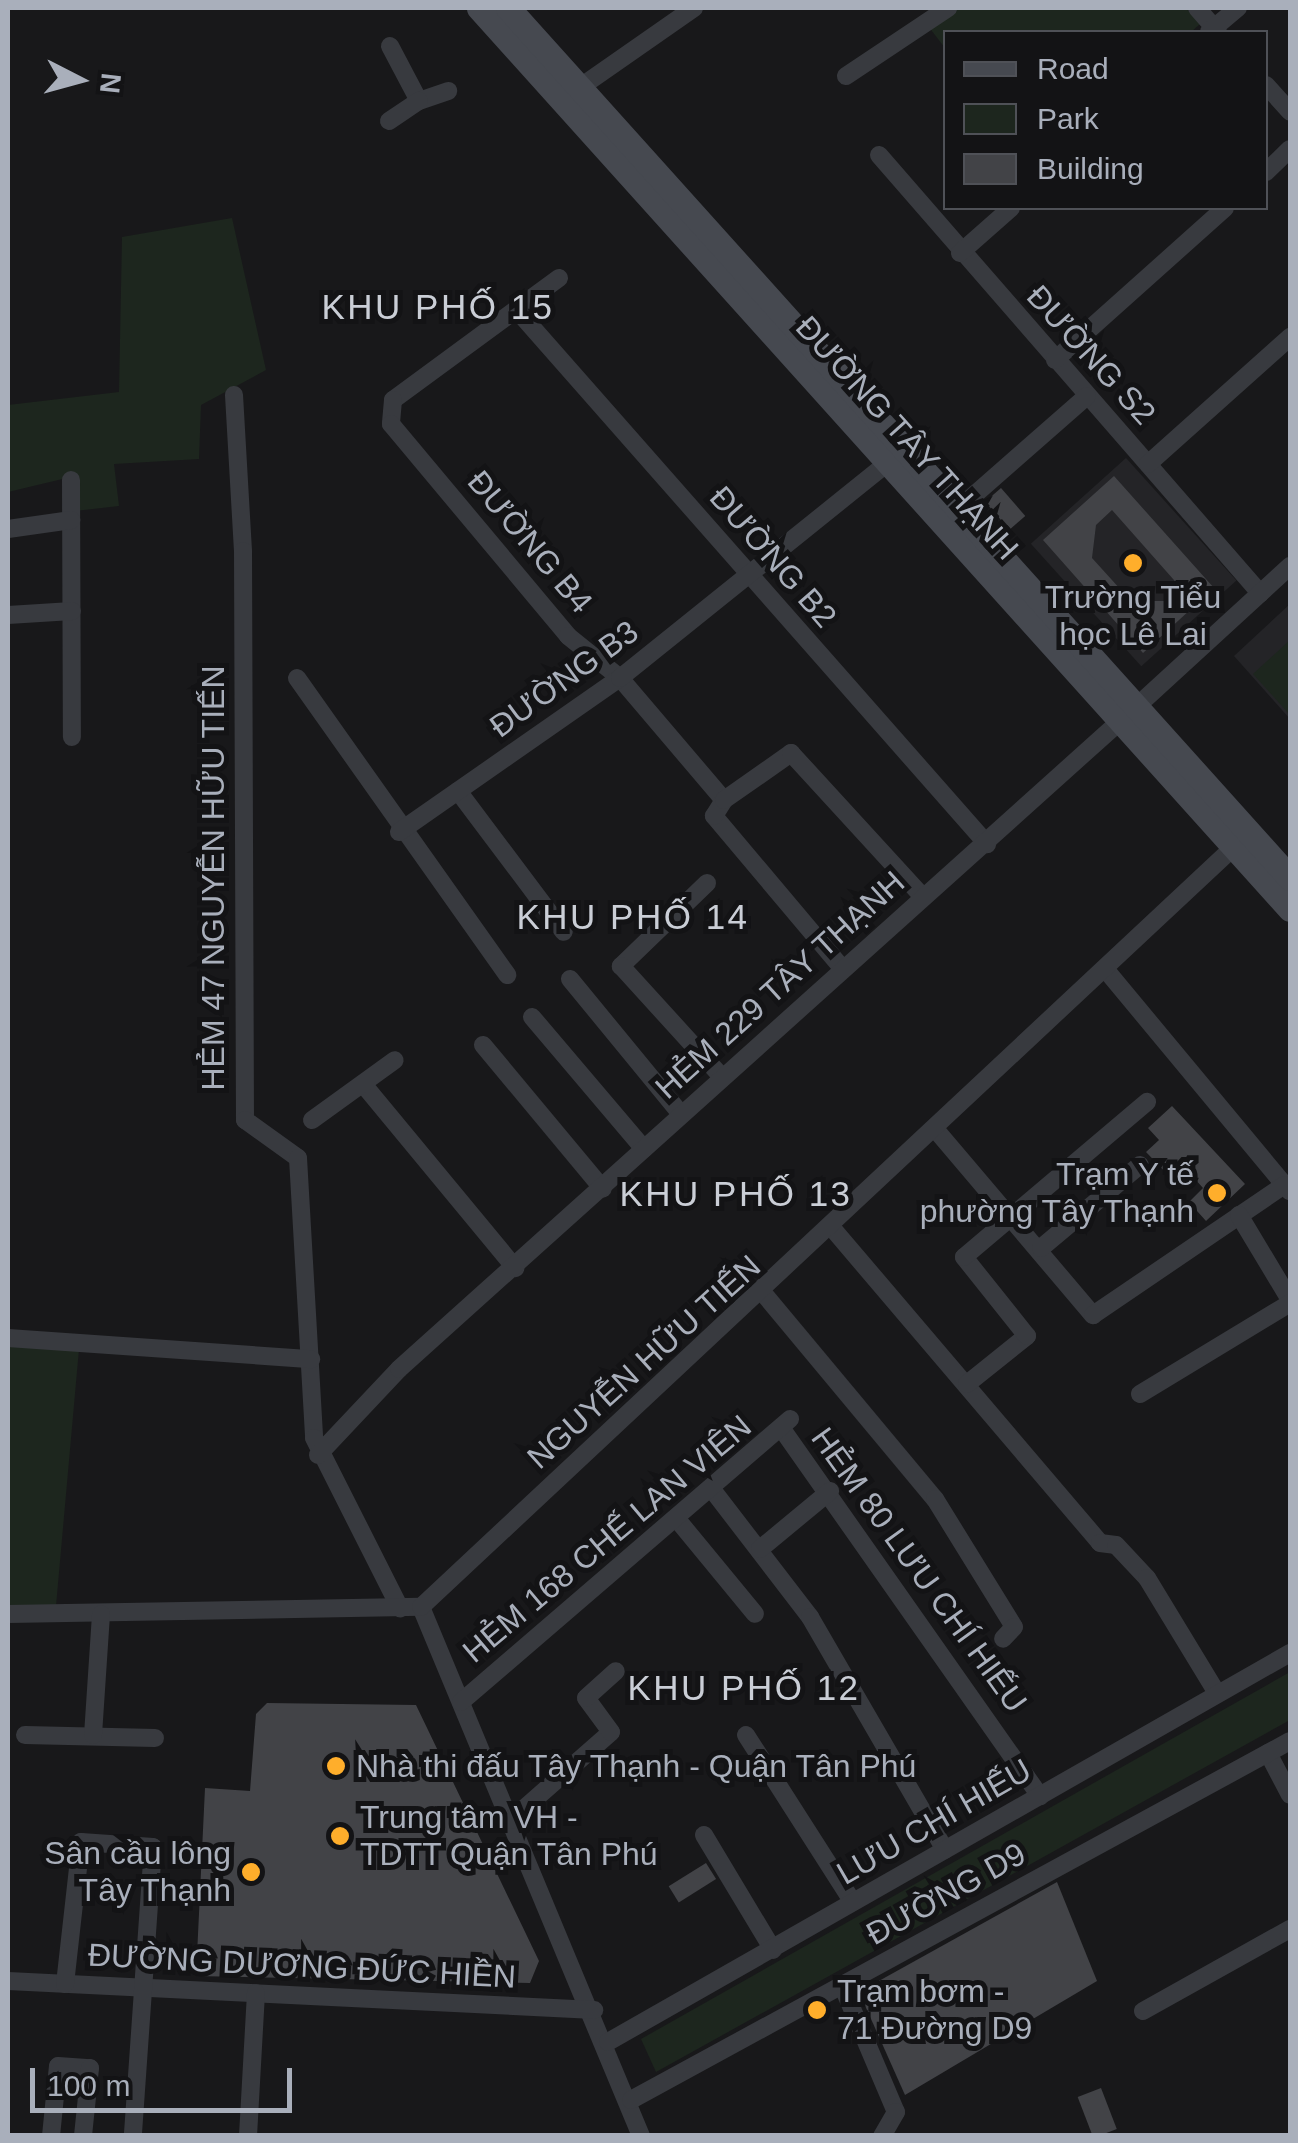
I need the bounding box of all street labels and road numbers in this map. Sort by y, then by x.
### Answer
street label: ĐƯỜNG S2 [1019,278,1163,432]
street label: ĐƯỜNG TÂY THẠNH [787,308,1027,568]
street label: ĐƯỜNG B4 [459,463,601,621]
street label: ĐƯỜNG B2 [701,479,845,635]
street label: ĐƯỜNG B3 [482,612,646,746]
street label: HẺM 47 NGUYỄN HỮU TIẾN [194,665,232,1091]
street label: HẺM 229 TÂY THẠNH [647,862,913,1108]
street label: NGUYỄN HỮU TIẾN [519,1247,769,1477]
street label: HẺM 168 CHẾ LAN VIÊN [455,1407,759,1671]
street label: HẺM 80 LƯU CHÍ HIẾU [803,1420,1035,1720]
street label: LƯU CHÍ HIẾU [830,1751,1038,1893]
street label: ĐƯỜNG D9 [860,1835,1032,1953]
street label: ĐƯỜNG DƯƠNG ĐỨC HIỀN [87,1936,517,1996]

